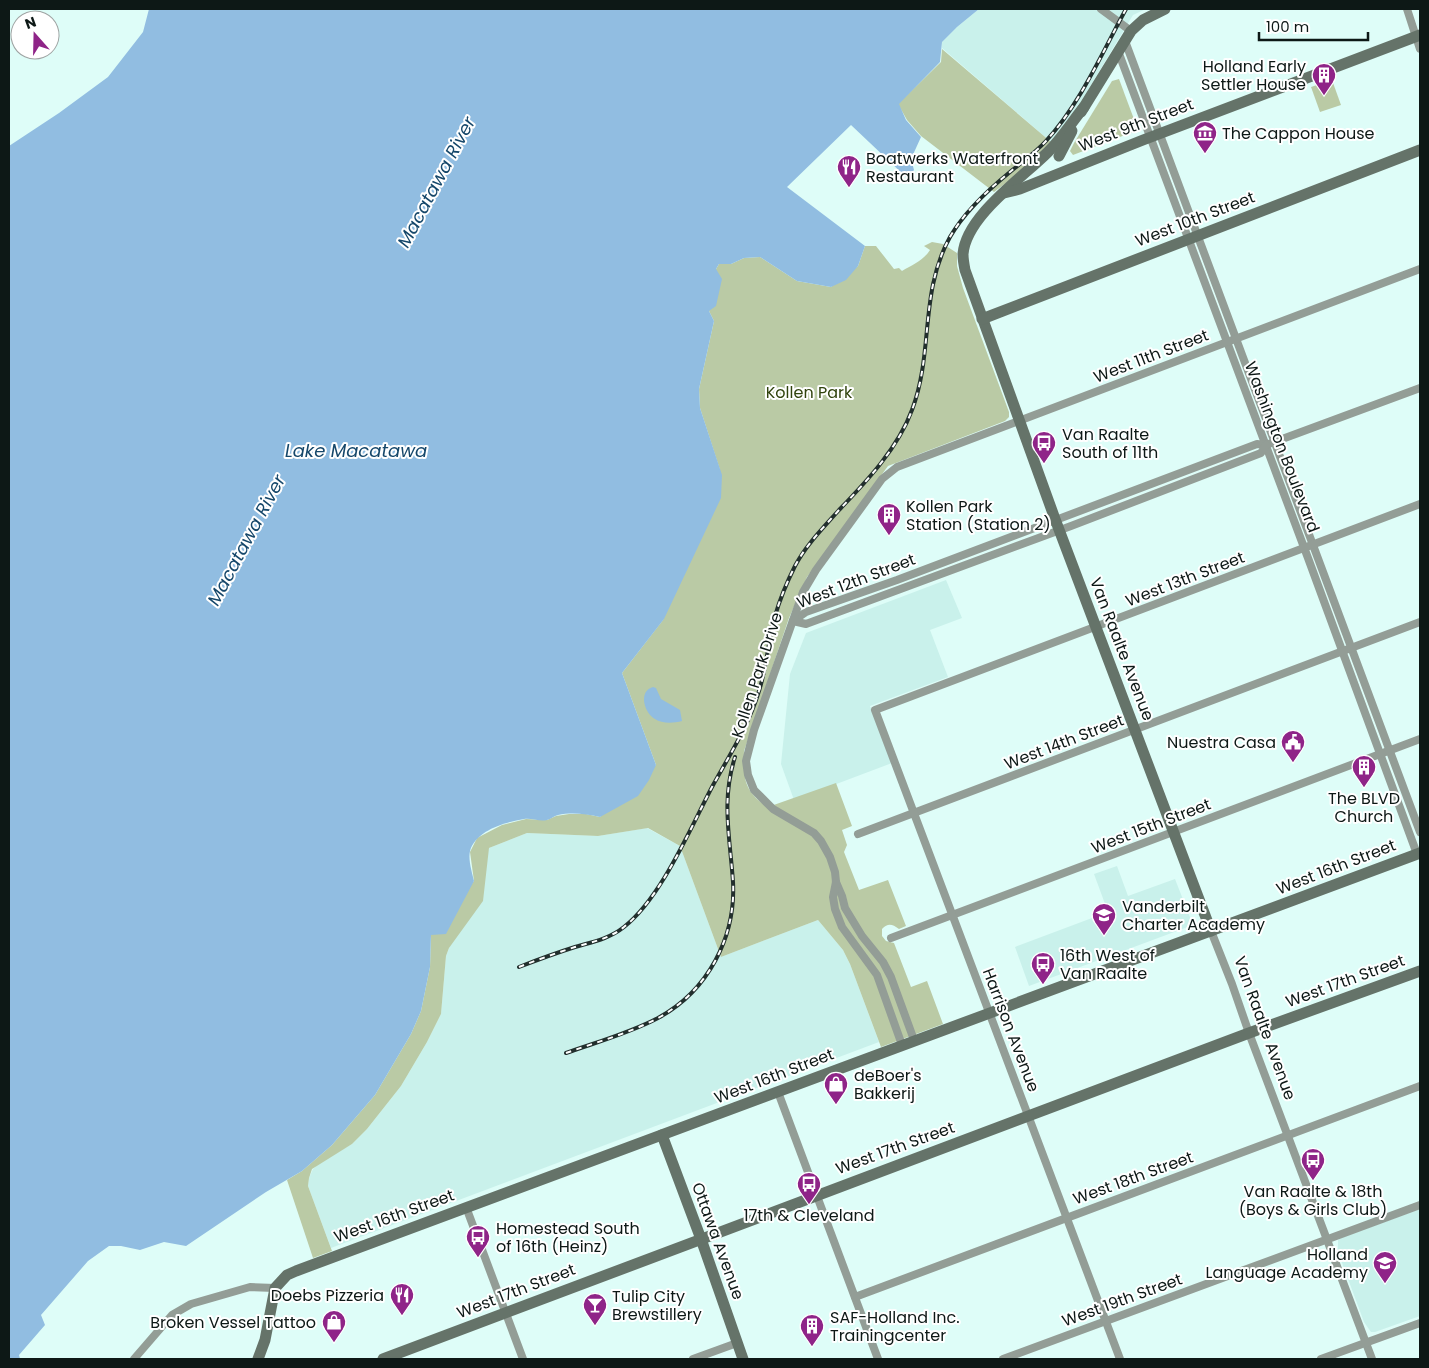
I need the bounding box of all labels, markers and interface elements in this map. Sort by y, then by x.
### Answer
north arrow [10,10,60,60]
scale bar [1259,10,1368,42]
text: N [22,12,39,34]
text: 100 m [1266,16,1309,37]
place label: Holland Early Settler House [1201,55,1306,96]
building icon: Holland Early Settler House [1311,62,1337,96]
street label: West 9th Street [1075,92,1197,157]
water label: Macatawa River [391,111,482,252]
museum icon: The Cappon House [1192,120,1218,154]
place label: The Cappon House [1222,122,1375,145]
place label: Boatwerks Waterfront Restaurant [866,147,1038,188]
restaurant icon: Boatwerks Waterfront Restaurant [836,154,862,188]
street label: West 10th Street [1132,186,1258,252]
street label: West 11th Street [1090,323,1212,388]
street label: Washington Boulevard [1239,358,1325,536]
park label: Kollen Park [766,381,853,404]
place label: Van Raalte South of 11th [1062,423,1158,464]
bus stop icon: Van Raalte South of 11th [1031,430,1057,464]
water label: Lake Macatawa [285,438,427,463]
water label: Macatawa River [201,469,292,610]
place label: Kollen Park Station (Station 2) [906,495,1051,536]
building icon: Kollen Park Station (Station 2) [876,502,902,536]
street label: West 13th Street [1122,546,1248,612]
street label: West 12th Street [793,548,919,614]
street label: Van Raalte Avenue [1084,574,1160,724]
street label: Kollen Park Drive [726,609,788,741]
street label: West 14th Street [1001,709,1127,775]
public building icon: Nuestra Casa [1280,729,1306,763]
place label: Nuestra Casa [1167,731,1276,754]
building icon: The BLVD Church [1351,754,1377,788]
place label: The BLVD Church [1328,787,1400,828]
street label: West 15th Street [1088,793,1214,859]
street label: West 16th Street [1273,834,1399,900]
place label: Vanderbilt Charter Academy [1122,895,1265,936]
school or university icon: Vanderbilt Charter Academy [1091,902,1117,936]
place label: 16th West of Van Raalte [1060,944,1155,985]
street label: West 17th Street [1282,949,1408,1013]
bus stop icon: 16th West of Van Raalte [1030,951,1056,985]
street label: Van Raalte Avenue [1228,953,1302,1103]
street label: Harrison Avenue [977,965,1045,1095]
street label: West 16th Street [711,1043,837,1109]
place label: deBoer's Bakkerij [854,1064,922,1105]
shop icon: deBoer's Bakkerij [823,1071,849,1105]
street label: West 17th Street [832,1116,958,1180]
street label: West 18th Street [1070,1146,1196,1210]
bus stop icon: Van Raalte & 18th (Boys & Girls Club) [1300,1147,1326,1181]
bus stop icon: 17th & Cleveland [796,1171,822,1205]
street label: Ottawa Avenue [686,1179,750,1303]
place label: Van Raalte & 18th (Boys & Girls Club) [1239,1180,1387,1221]
street label: West 16th Street [331,1184,458,1248]
place label: 17th & Cleveland [743,1204,875,1227]
place label: Homestead South of 16th (Heinz) [496,1217,640,1258]
bus stop icon: Homestead South of 16th (Heinz) [465,1224,491,1258]
place label: Holland Language Academy [1206,1243,1368,1284]
school or university icon: Holland Language Academy [1372,1250,1398,1284]
street label: West 17th Street [454,1258,579,1324]
street label: West 19th Street [1059,1268,1185,1332]
restaurant icon: Doebs Pizzeria [389,1282,415,1316]
place label: Doebs Pizzeria [271,1284,384,1307]
place label: Tulip City Brewstillery [612,1285,702,1326]
bar icon: Tulip City Brewstillery [582,1292,608,1326]
place label: SAF-Holland Inc. Trainingcenter [830,1306,960,1347]
shop icon: Broken Vessel Tattoo [321,1309,347,1343]
place label: Broken Vessel Tattoo [150,1311,316,1334]
building icon: SAF-Holland Inc. Trainingcenter [799,1313,825,1347]

